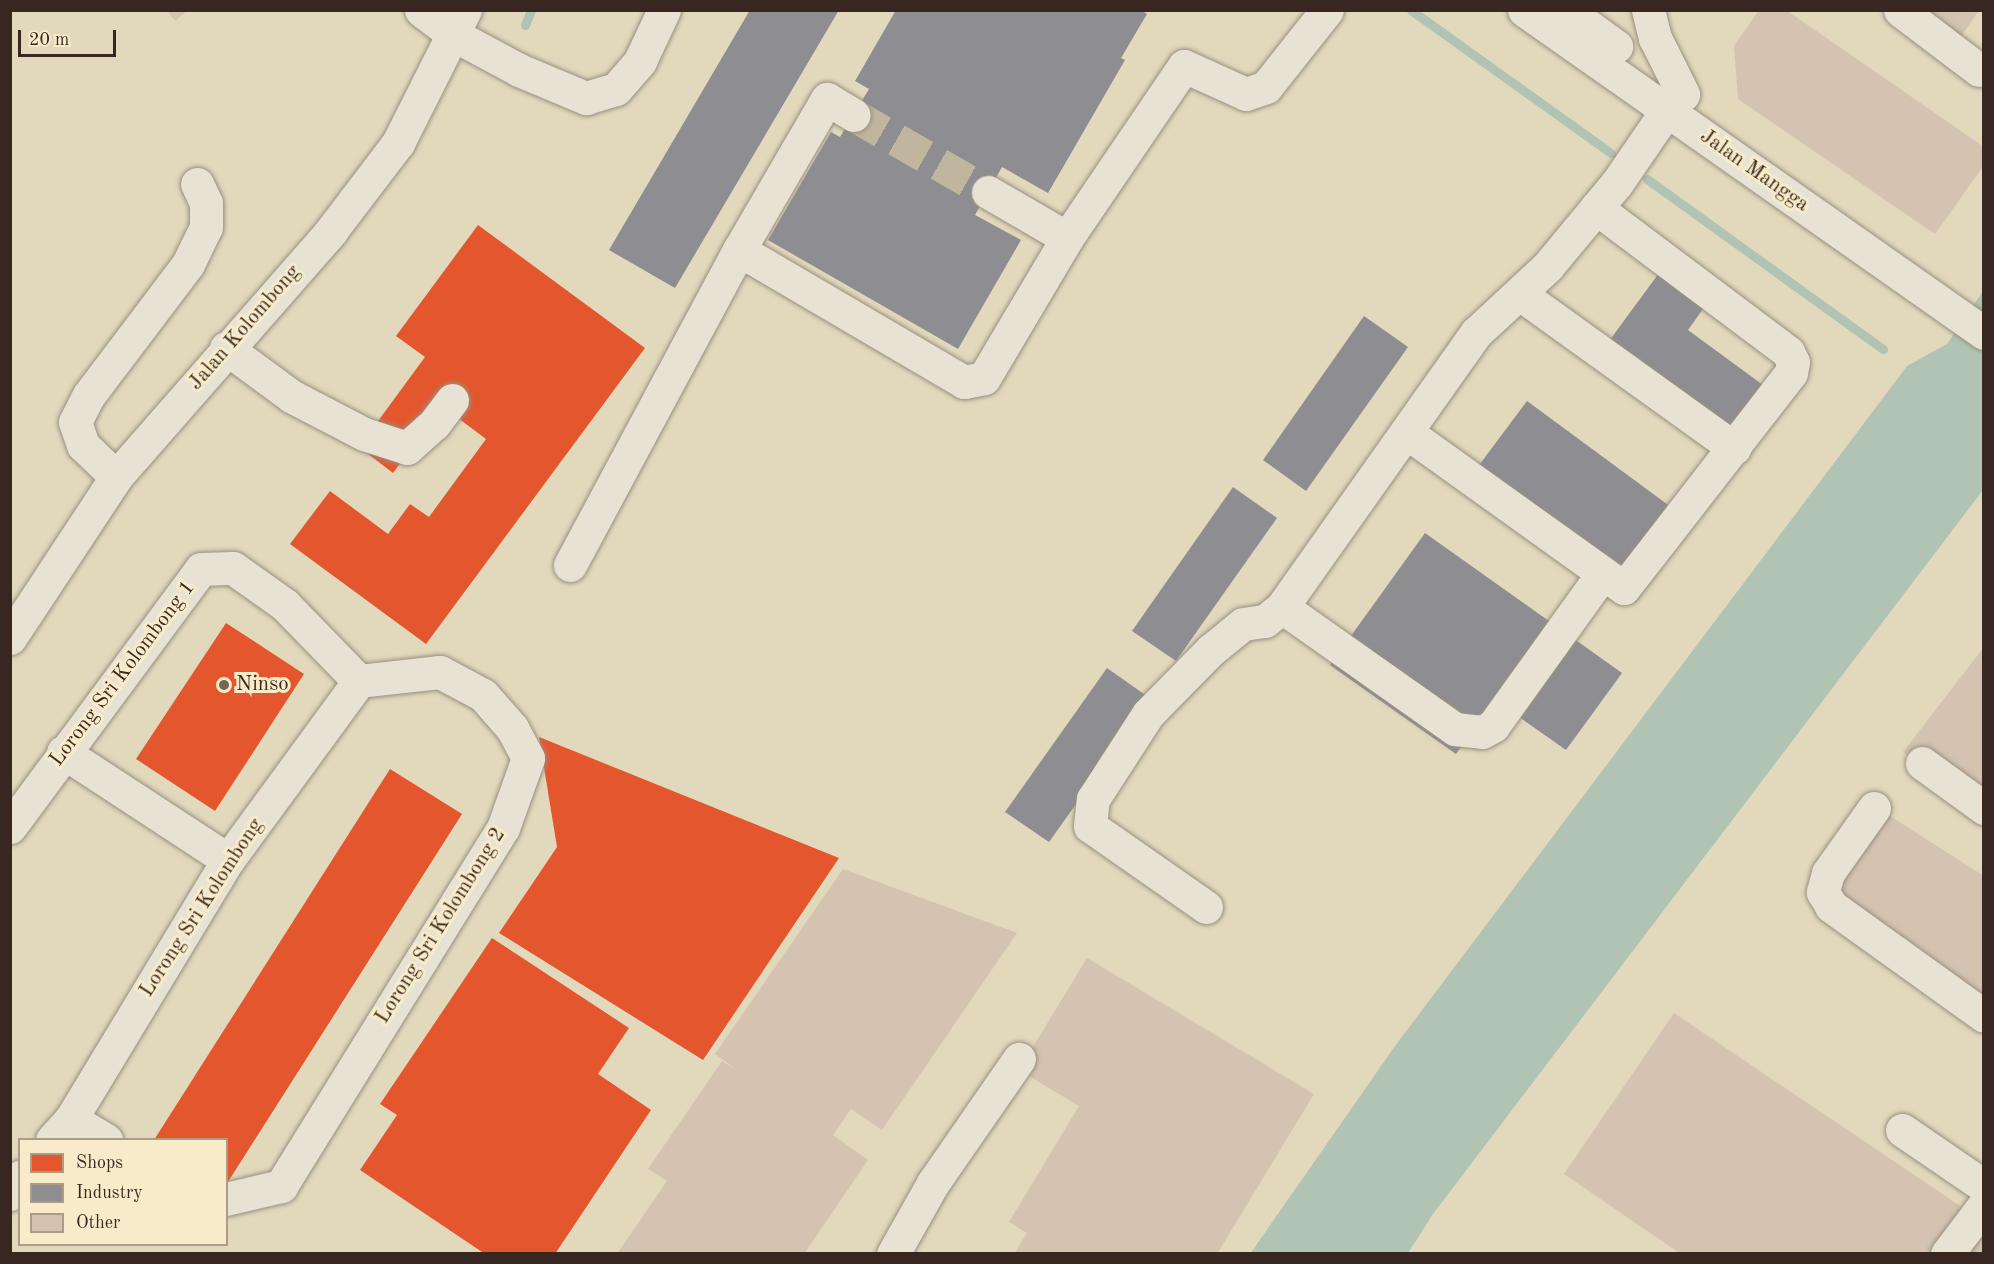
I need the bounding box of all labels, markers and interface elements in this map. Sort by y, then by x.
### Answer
scale bar [21,18,118,56]
text: 20 m [29,31,69,49]
street label: Jalan Mangga [1695,124,1813,218]
street label: Jalan Kolombong [184,260,306,396]
street label: Lorong Sri Kolombong 1 [45,576,201,772]
place label: Ninso [236,672,289,698]
marker: Ninso [217,678,231,692]
street label: Lorong Sri Kolombong [135,814,269,1002]
street label: Lorong Sri Kolombong 2 [370,823,512,1029]
legend [18,1138,228,1246]
text: Shops [76,1154,123,1172]
text: Industry [76,1184,143,1202]
text: Other [76,1214,120,1232]

